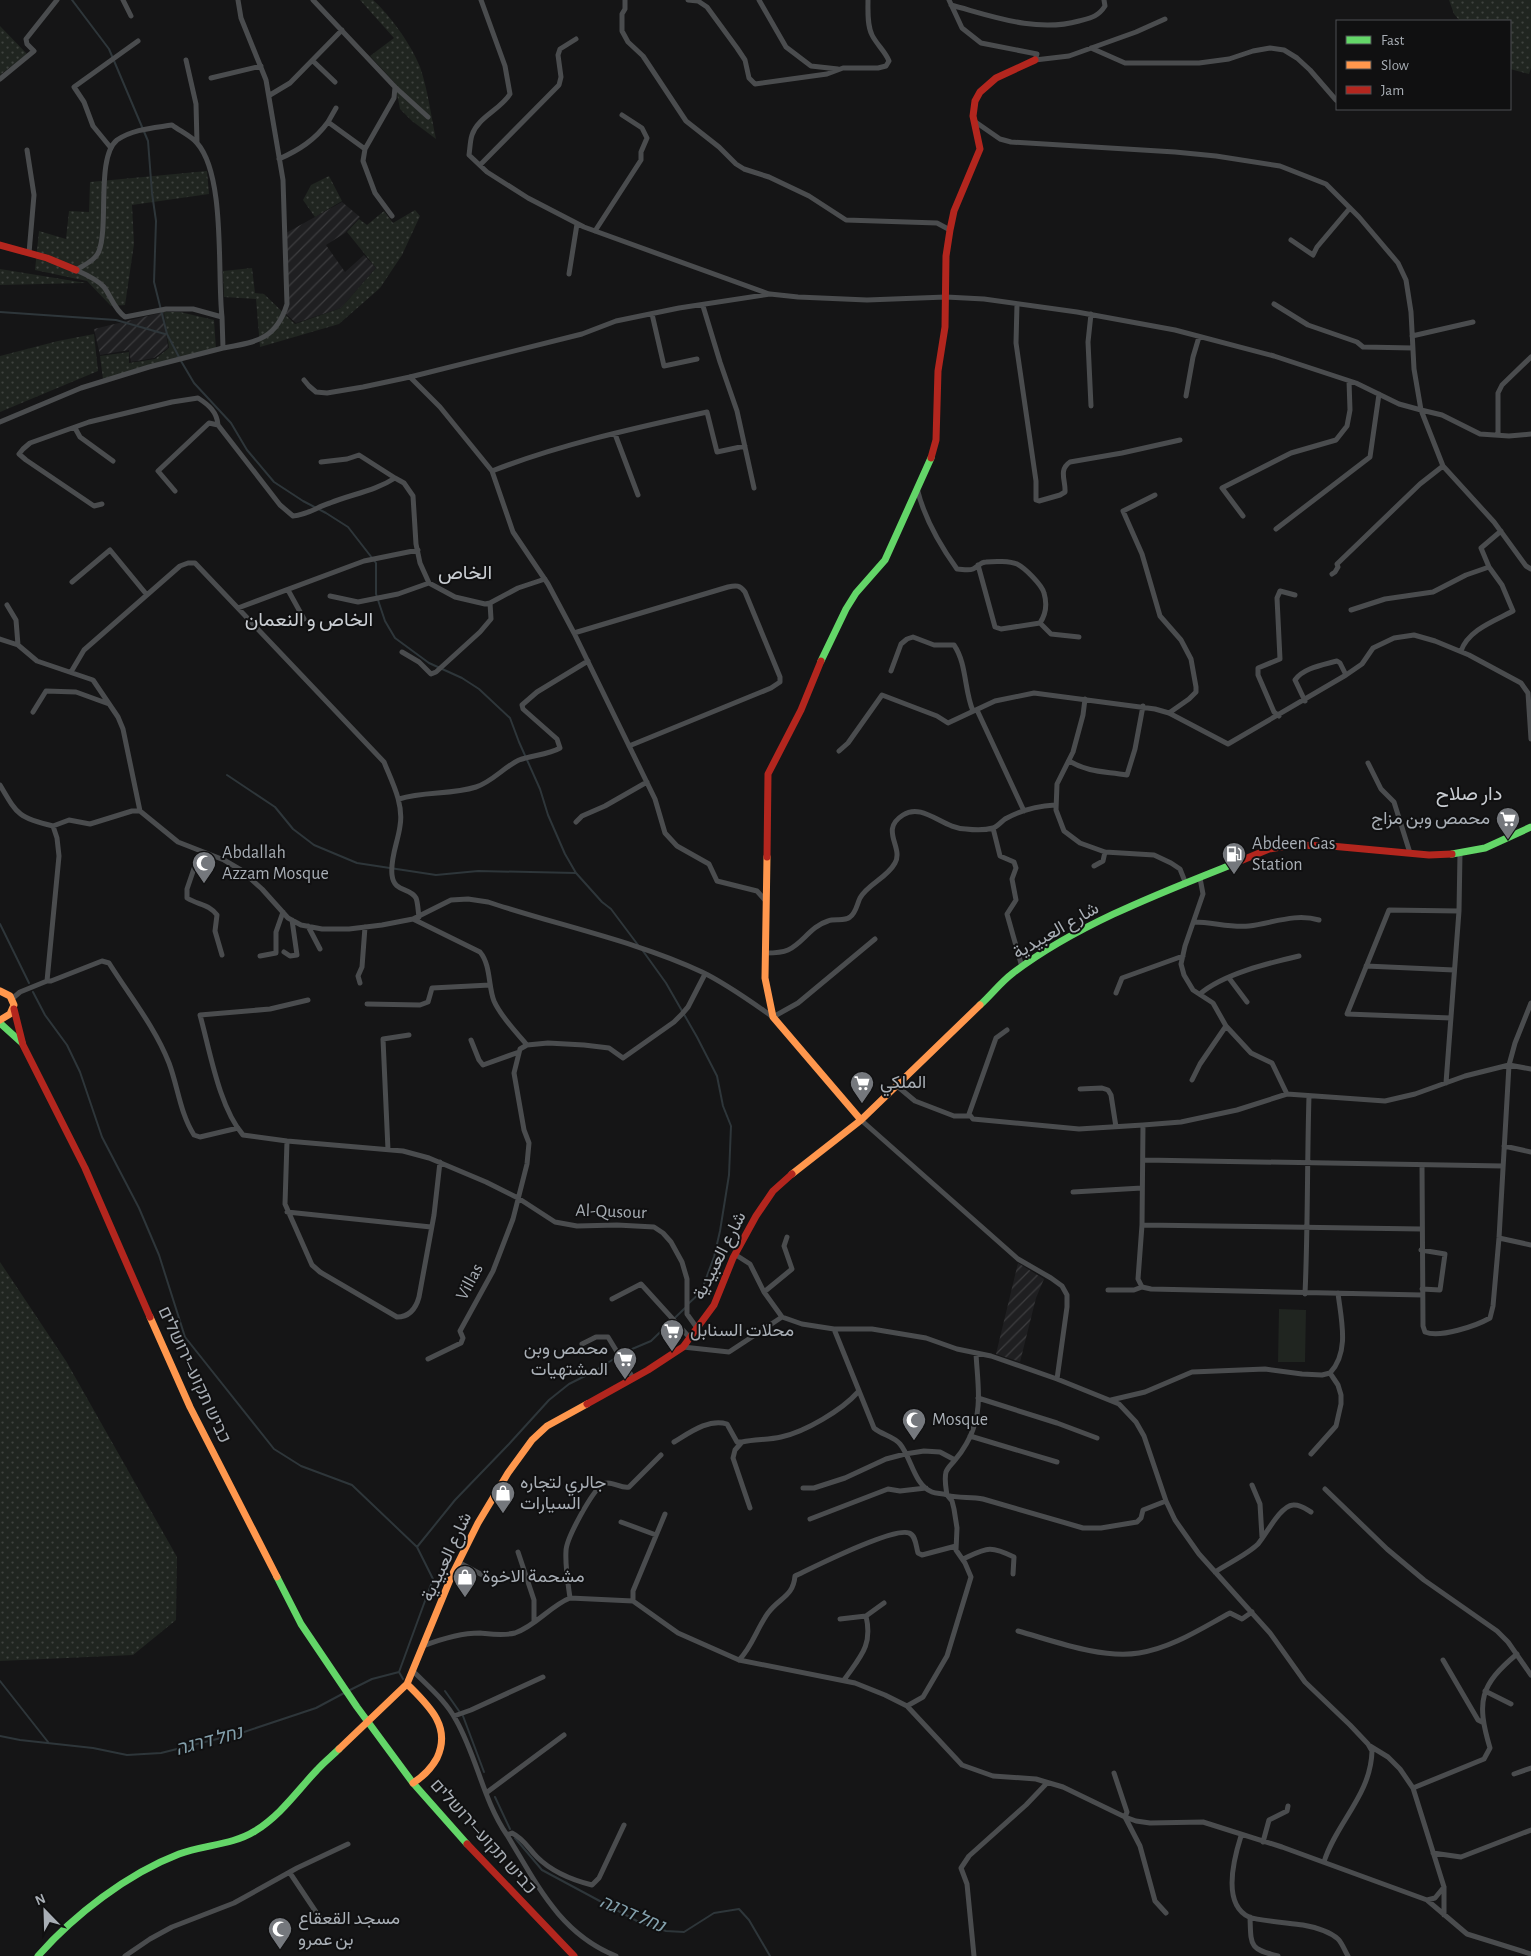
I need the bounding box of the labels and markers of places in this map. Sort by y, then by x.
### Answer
supermarket icon: محمص وبن مزاج [1495,806,1521,840]
place label: محمص وبن مزاج [1371,810,1490,830]
place label: Abdeen Gas Station [1252,835,1335,874]
fuel station icon: Abdeen Gas Station [1221,841,1247,875]
place label: Abdallah Azzam Mosque [222,844,329,883]
mosque icon: Abdallah Azzam Mosque [191,850,217,884]
supermarket icon: الملكي [849,1070,875,1104]
place label: الملكي [880,1074,926,1097]
supermarket icon: محلات السنابل [659,1318,685,1352]
place label: محلات السنابل [690,1322,794,1341]
place label: محمص وبن المشتهيات [524,1340,608,1380]
supermarket icon: محمص وبن المشتهيات [612,1346,638,1380]
mosque icon: Mosque [901,1407,927,1441]
place label: Mosque [932,1411,988,1429]
place label: جالري لتجاره السيارات [520,1474,606,1514]
shop icon: جالري لتجاره السيارات [490,1480,516,1514]
shop icon: مشحمة الاخوة [452,1564,478,1598]
place label: مشحمة الاخوة [482,1568,585,1587]
place label: مسجد القعقاع بن عمرو [298,1910,400,1950]
mosque icon: مسجد القعقاع بن عمرو [267,1916,293,1950]

